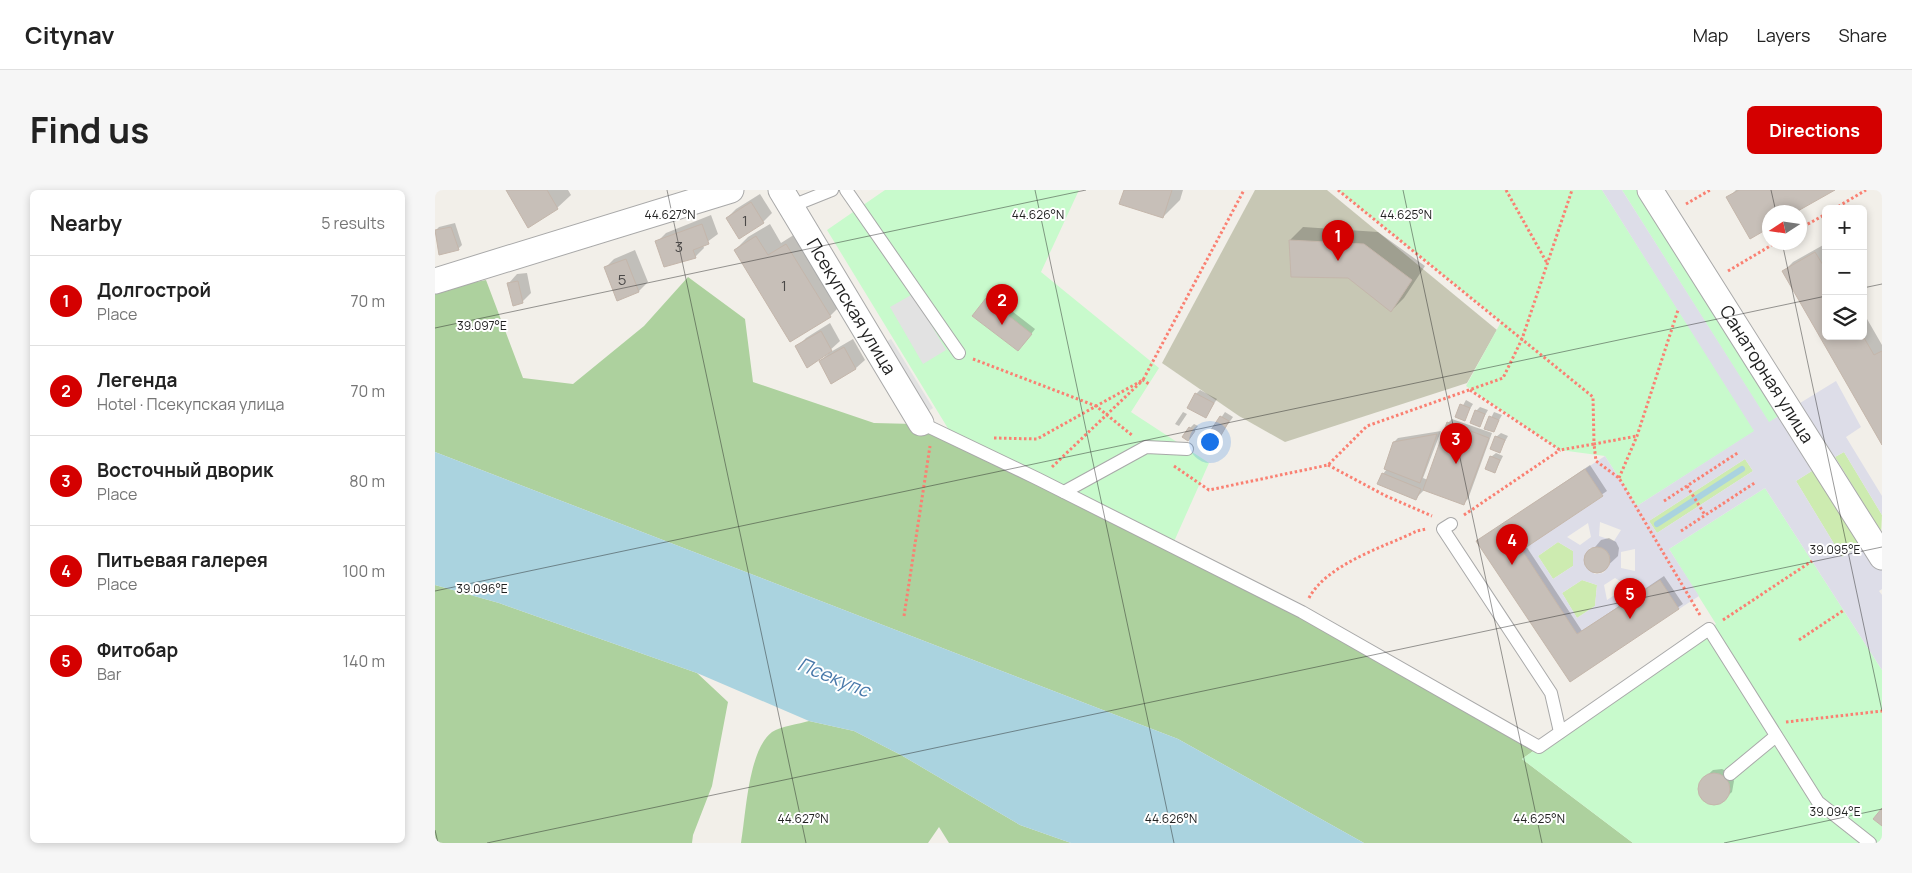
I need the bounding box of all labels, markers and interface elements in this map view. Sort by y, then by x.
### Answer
text: Citynav [25,18,115,51]
text: Map [1693,23,1728,47]
text: Layers [1756,23,1810,47]
text: Share [1838,23,1887,47]
text: Find us [30,106,149,154]
button: Directions [1747,106,1882,154]
north arrow [1762,205,1807,250]
map controls [1822,205,1867,340]
button: + [1822,205,1867,250]
text: 44.627°N [645,206,696,223]
text: 44.626°N [1012,206,1064,223]
text: 44.625°N [1380,206,1432,223]
text: Nearby [50,209,122,237]
house number: 1 [742,210,748,231]
text: 5 results [321,212,385,234]
pin: 1 [1322,220,1354,261]
street label: Псекупская улица [802,233,902,379]
house number: 3 [675,236,683,257]
button: − [1822,250,1867,295]
house number: 5 [618,269,626,290]
house number: 1 [781,275,787,296]
text: Долгострой [97,277,211,303]
pin: 2 [986,284,1018,325]
text: 1 [62,290,70,312]
text: 70 m [350,290,385,312]
button: layers [1822,295,1867,340]
street label: Санаторная улица [1715,300,1820,447]
text: Place [97,303,137,325]
text: 39.097°E [457,317,507,334]
text: Легенда [97,367,178,393]
text: 2 [61,380,71,402]
text: 70 m [350,380,385,402]
text: Hotel · Псекупская улица [97,393,284,415]
pin: 3 [1440,423,1472,464]
your location [1197,429,1223,455]
text: Восточный дворик [97,457,273,483]
text: 3 [61,470,71,492]
text: 80 m [349,470,385,492]
text: Place [97,483,137,505]
pin: 4 [1496,524,1528,565]
text: 39.095°E [1810,541,1861,558]
text: Питьевая галерея [97,547,268,573]
text: 4 [61,560,71,582]
text: 100 m [342,560,385,582]
text: Place [97,573,137,595]
pin: 5 [1614,578,1646,619]
text: 39.096°E [456,580,508,597]
text: Фитобар [97,637,178,663]
text: 5 [61,650,71,672]
text: 140 m [343,650,385,672]
water label: Псекупс [794,651,875,704]
text: Bar [97,663,121,685]
text: 39.094°E [1810,803,1861,820]
text: 44.627°N [778,810,829,827]
text: 44.626°N [1145,810,1197,827]
text: 44.625°N [1513,810,1565,827]

